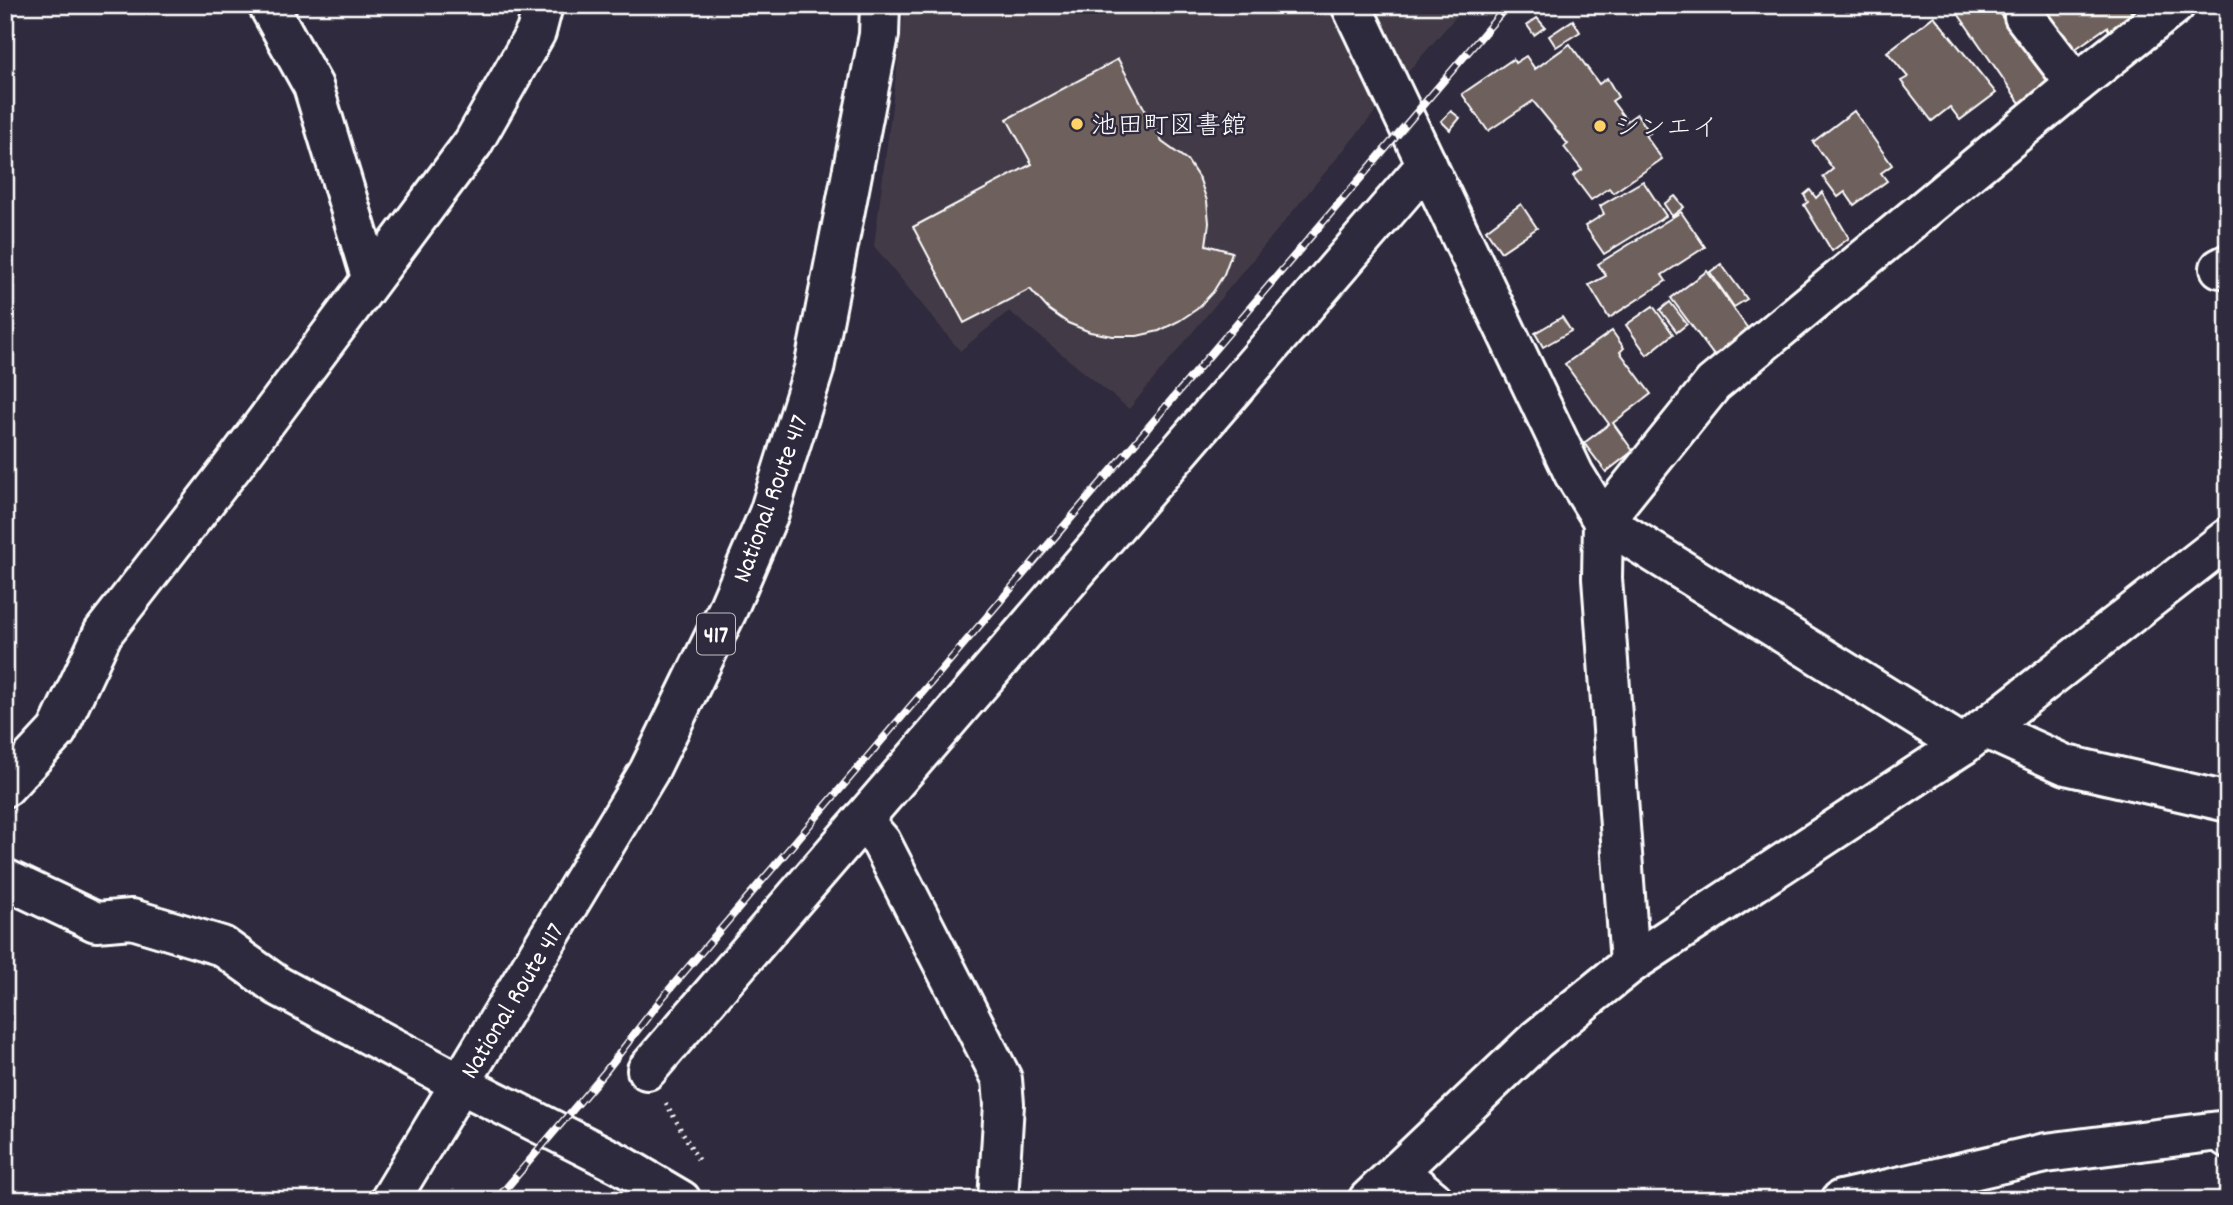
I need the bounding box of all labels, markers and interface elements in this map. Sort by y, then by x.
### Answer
place label: 池田町図書館 [1091,109,1247,146]
place label: シンエイ [1614,111,1718,148]
marker: 池田町図書館 [1069,116,1085,132]
marker: シンエイ [1592,118,1608,134]
street label: National Route 417 [725,410,820,588]
road number: 417 [697,614,735,654]
street label: National Route 417 [453,917,575,1087]

